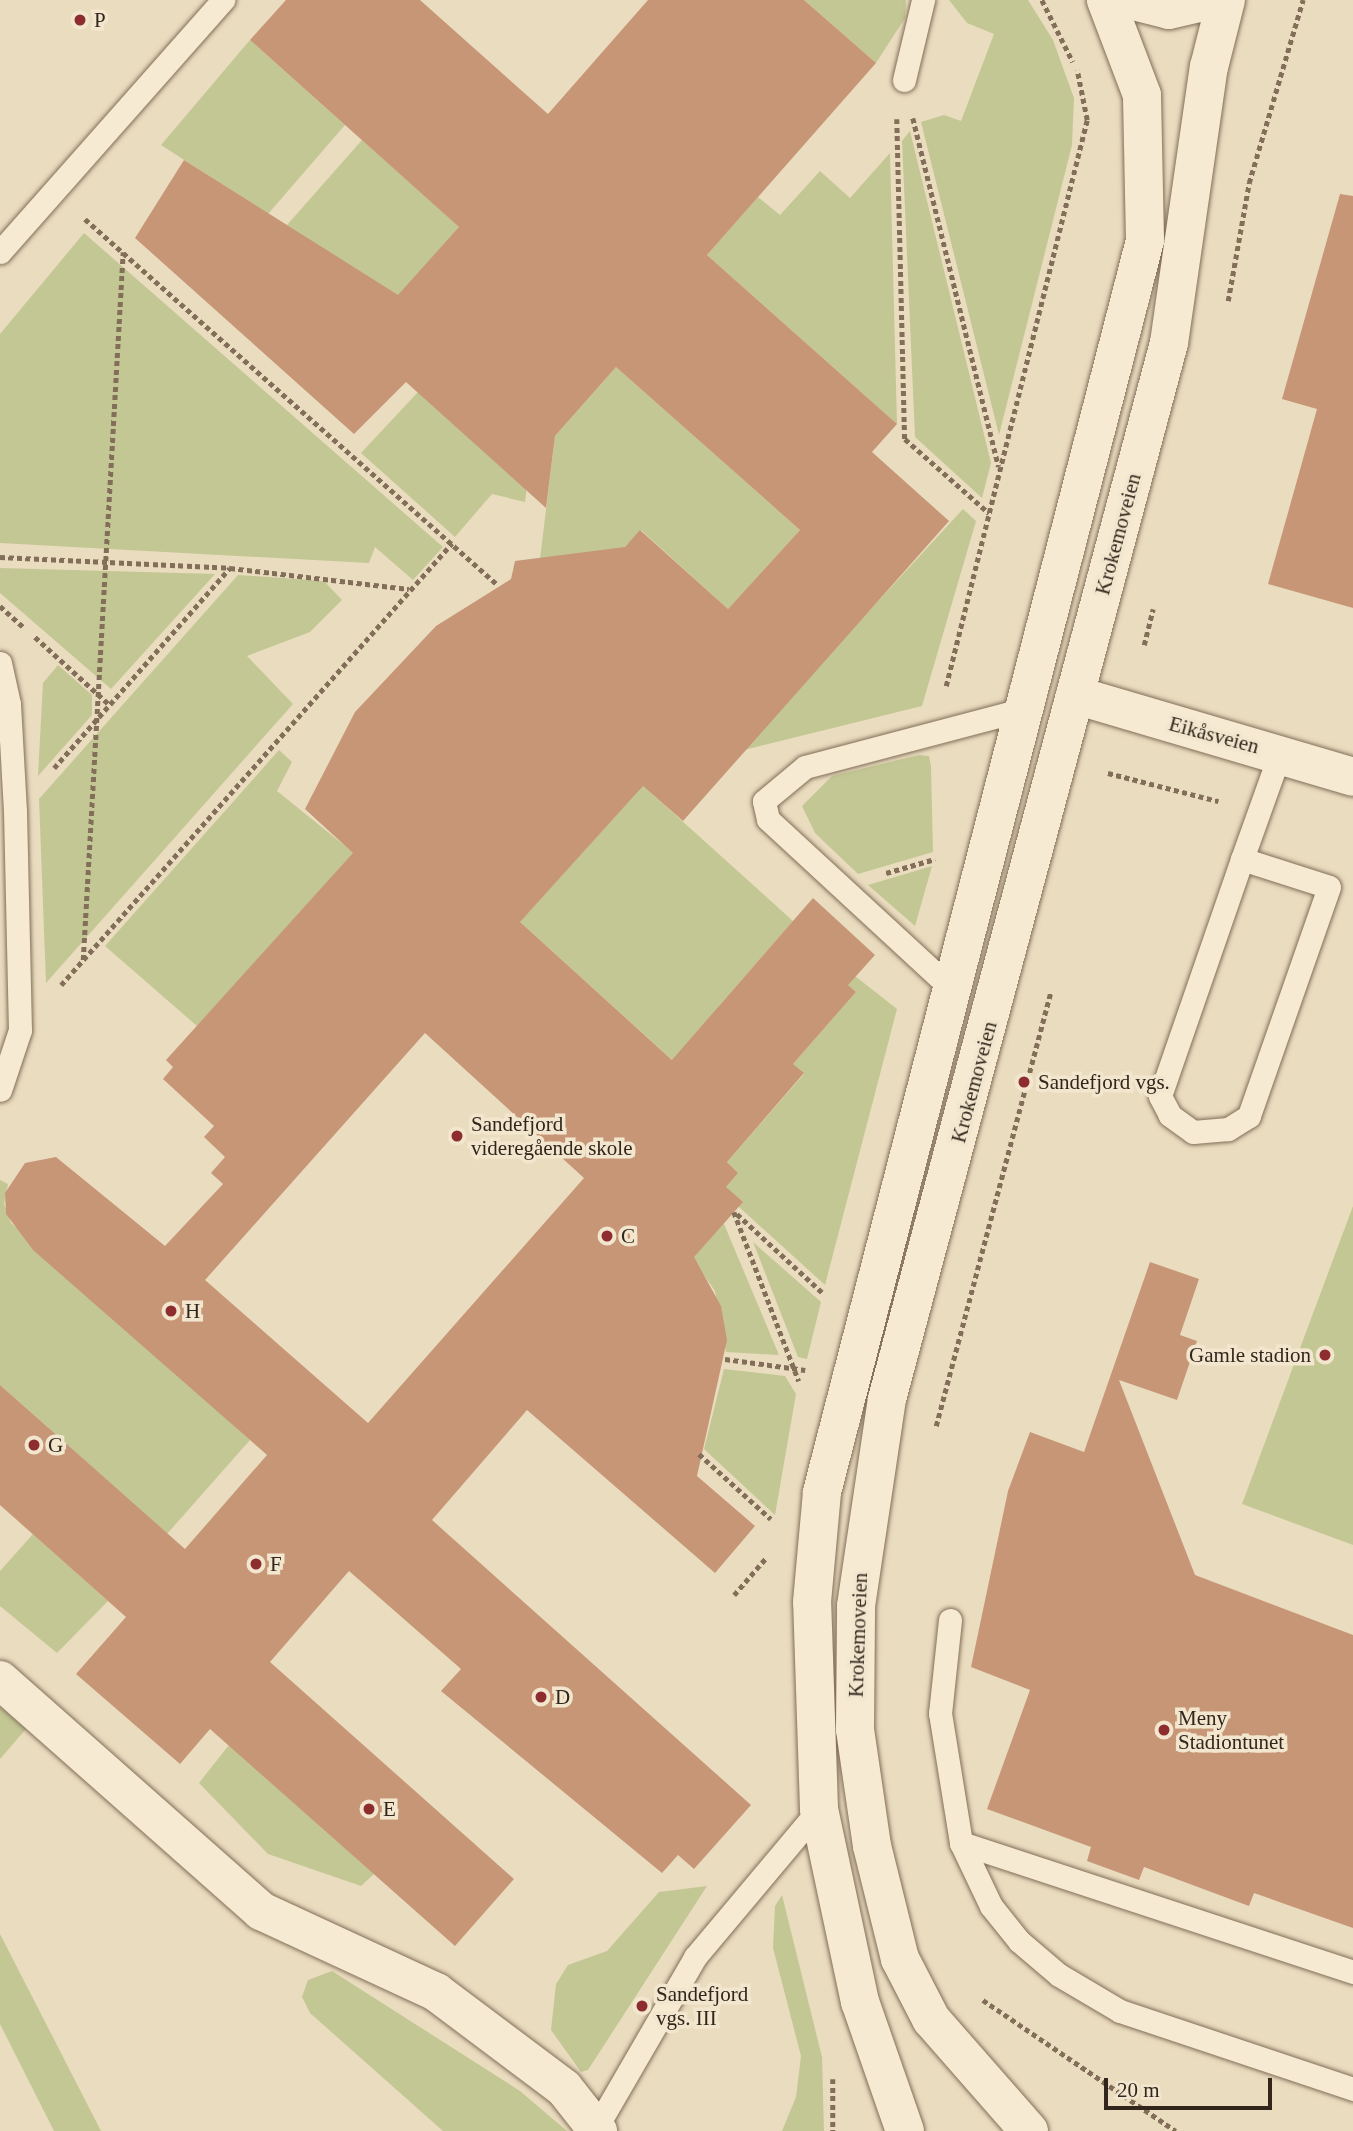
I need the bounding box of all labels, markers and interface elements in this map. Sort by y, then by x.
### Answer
place label: P [94,7,106,33]
marker: P [72,12,88,28]
street label: Krokemoveien [1090,470,1146,598]
street label: Eikåsveien [1166,711,1262,759]
street label: Krokemoveien [946,1018,1002,1146]
place label: Sandefjord vgs. [1038,1069,1170,1095]
marker: Sandefjord vgs. [1016,1074,1032,1090]
place label: Sandefjord videregående skole [471,1111,633,1161]
marker: Sandefjord videregående skole [449,1128,465,1144]
place label: C [621,1223,635,1249]
marker: C [599,1228,615,1244]
place label: H [185,1298,200,1324]
marker: H [163,1303,179,1319]
place label: Gamle stadion [1189,1342,1311,1368]
marker: Gamle stadion [1317,1347,1333,1363]
place label: G [48,1432,63,1458]
marker: G [26,1437,42,1453]
place label: F [270,1551,282,1577]
marker: F [248,1556,264,1572]
street label: Krokemoveien [843,1572,873,1698]
place label: D [555,1684,570,1710]
marker: D [533,1689,549,1705]
place label: Meny Stadiontunet [1178,1705,1284,1755]
marker: Meny Stadiontunet [1156,1722,1172,1738]
place label: E [383,1796,396,1822]
marker: E [361,1801,377,1817]
place label: Sandefjord vgs. III [656,1981,748,2031]
marker: Sandefjord vgs. III [634,1998,650,2014]
scale bar [1108,2064,1276,2108]
text: 20 m [1117,2078,1160,2102]

